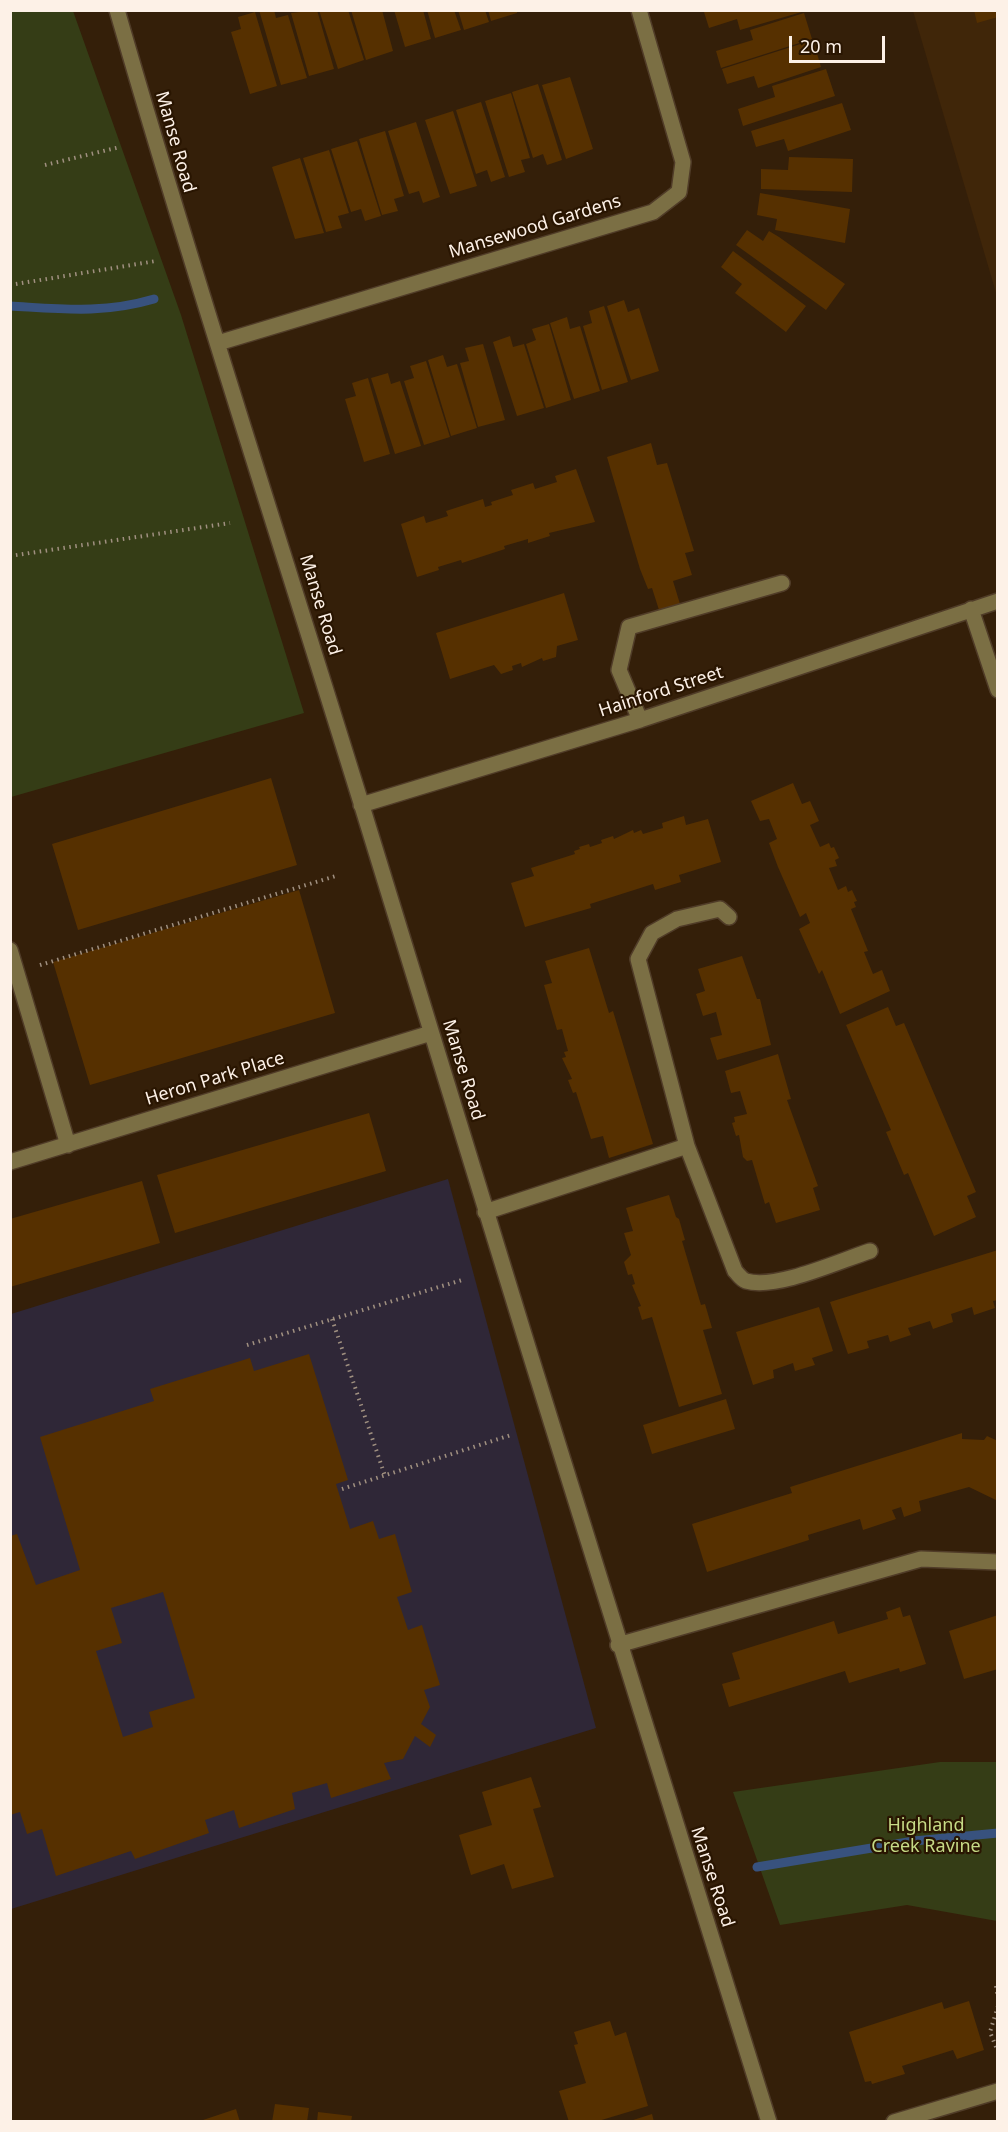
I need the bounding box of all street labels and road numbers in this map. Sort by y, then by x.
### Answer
street label: Manse Road [150,89,200,195]
street label: Mansewood Gardens [446,191,624,263]
street label: Manse Road [294,552,346,658]
street label: Hainford Street [596,662,726,722]
street label: Manse Road [437,1017,489,1123]
street label: Heron Park Place [143,1048,287,1110]
street label: Manse Road [686,1824,738,1930]

